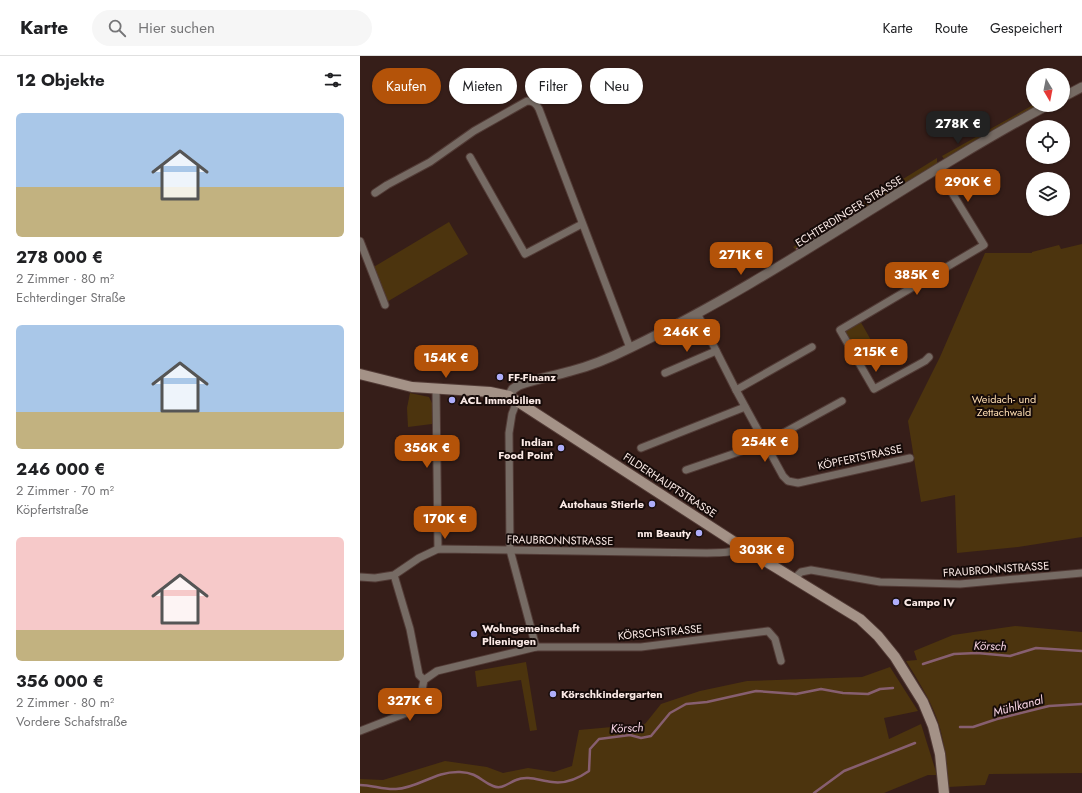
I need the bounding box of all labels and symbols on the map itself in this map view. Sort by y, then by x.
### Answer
north arrow [1026,68,1070,112]
pin: 278K € [925,111,991,145]
pin: 290K € [935,169,1001,203]
street label: ECHTERDINGER STRASSE [792,171,906,251]
pin: 271K € [708,242,774,276]
pin: 385K € [884,262,950,296]
pin: 246K € [654,319,720,353]
pin: 215K € [843,339,909,373]
pin: 154K € [413,345,479,379]
place label: FF-Finanz [508,369,556,385]
marker: FF-Finanz [495,372,505,382]
park label: Weidach- und Zettachwald [972,391,1036,420]
place label: ACL Immobilien [459,392,541,408]
marker: ACL Immobilien [447,395,457,405]
pin: 254K € [732,429,798,463]
place label: Indian Food Point [498,434,553,463]
pin: 356K € [394,435,460,469]
street label: KÖPFERTSTRASSE [816,440,904,474]
marker: Indian Food Point [556,443,566,453]
street label: FILDERHAUPTSTRASSE [620,449,720,521]
place label: Autohaus Stierle [558,496,644,512]
marker: Autohaus Stierle [647,499,657,509]
pin: 170K € [412,506,478,540]
place label: nm Beauty [637,525,691,541]
marker: nm Beauty [694,528,704,538]
street label: FRAUBRONNSTRASSE [507,531,613,549]
pin: 303K € [729,537,795,571]
street label: FRAUBRONNSTRASSE [942,557,1050,581]
place label: Campo IV [904,594,956,610]
marker: Campo IV [891,597,901,607]
place label: Wohngemeinschaft Plieningen [482,620,580,649]
street label: KÖRSCHSTRASSE [617,620,703,644]
marker: Wohngemeinschaft Plieningen [469,629,479,639]
water label: Körsch [973,637,1007,655]
place label: Körschkindergarten [561,686,663,702]
pin: 327K € [377,688,443,722]
marker: Körschkindergarten [548,689,558,699]
water label: Mühlkanal [991,690,1046,721]
water label: Körsch [610,718,644,738]

